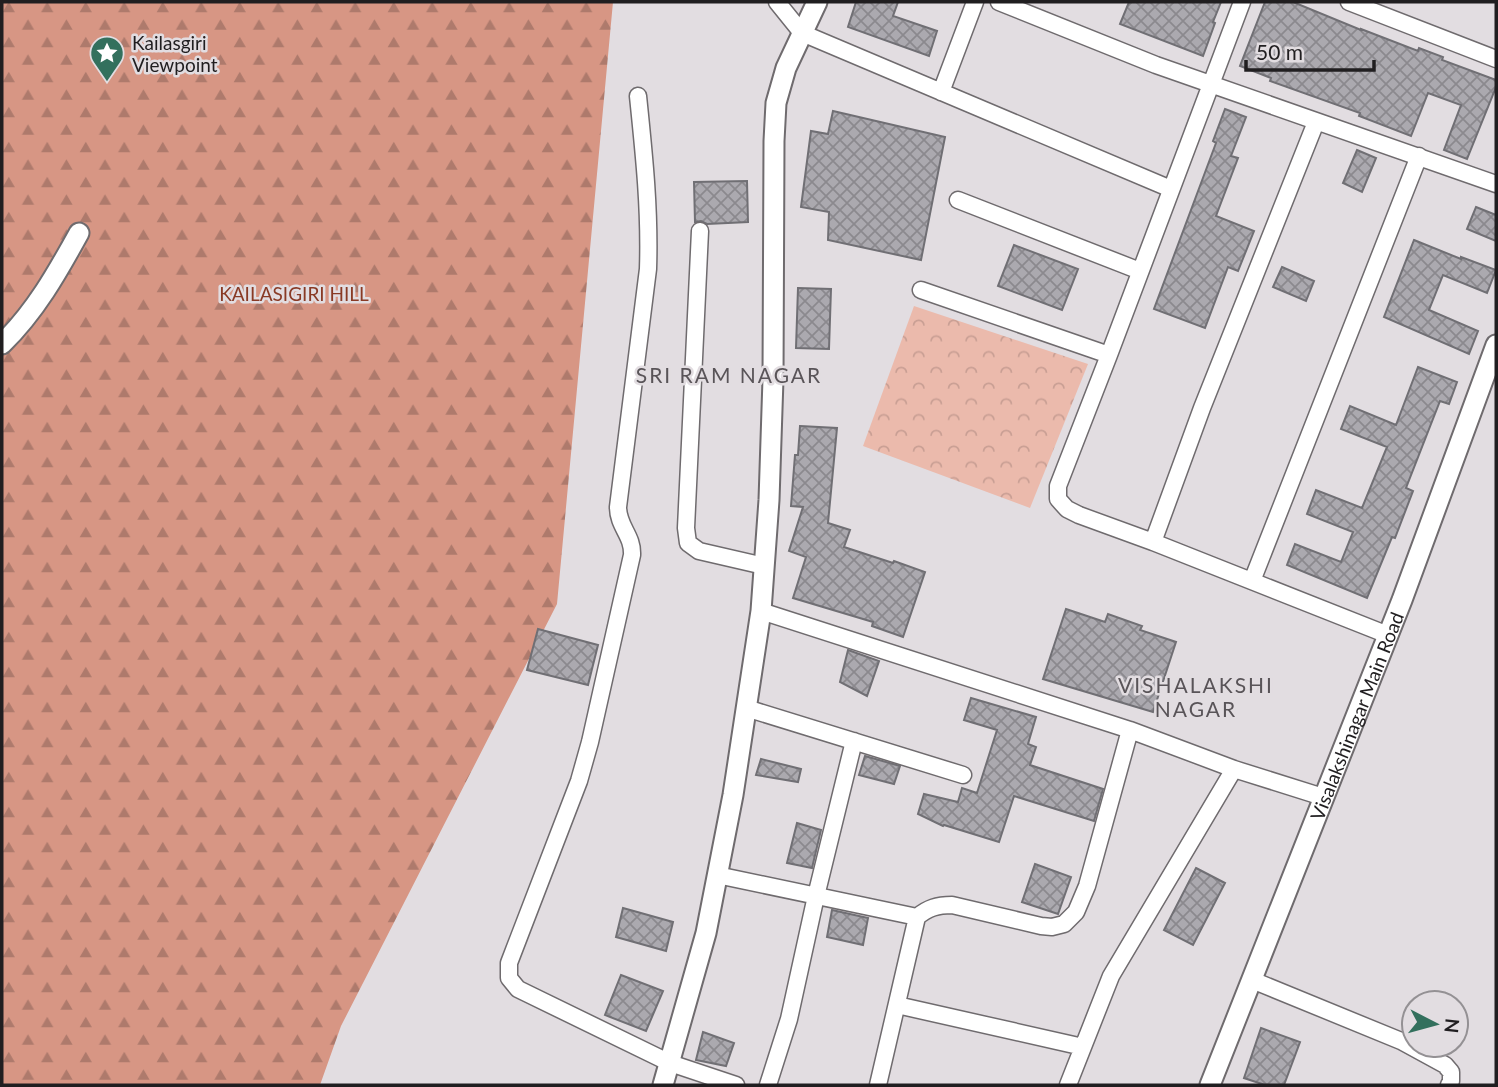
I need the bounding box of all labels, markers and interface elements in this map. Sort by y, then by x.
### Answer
scale bar [1246,28,1374,72]
place label: Kailasgiri Viewpoint [132,31,218,76]
place icon: Kailasgiri Viewpoint [88,34,126,83]
text: 50 m [1256,39,1303,64]
park label: KAILASIGIRI HILL [219,282,369,305]
district label: SRI RAM NAGAR [636,362,822,387]
street label: Visalakshinagar Main Road [1305,608,1408,823]
district label: VISHALAKSHI NAGAR [1118,672,1274,721]
north arrow [1400,989,1470,1059]
text: N [1440,1017,1465,1034]

